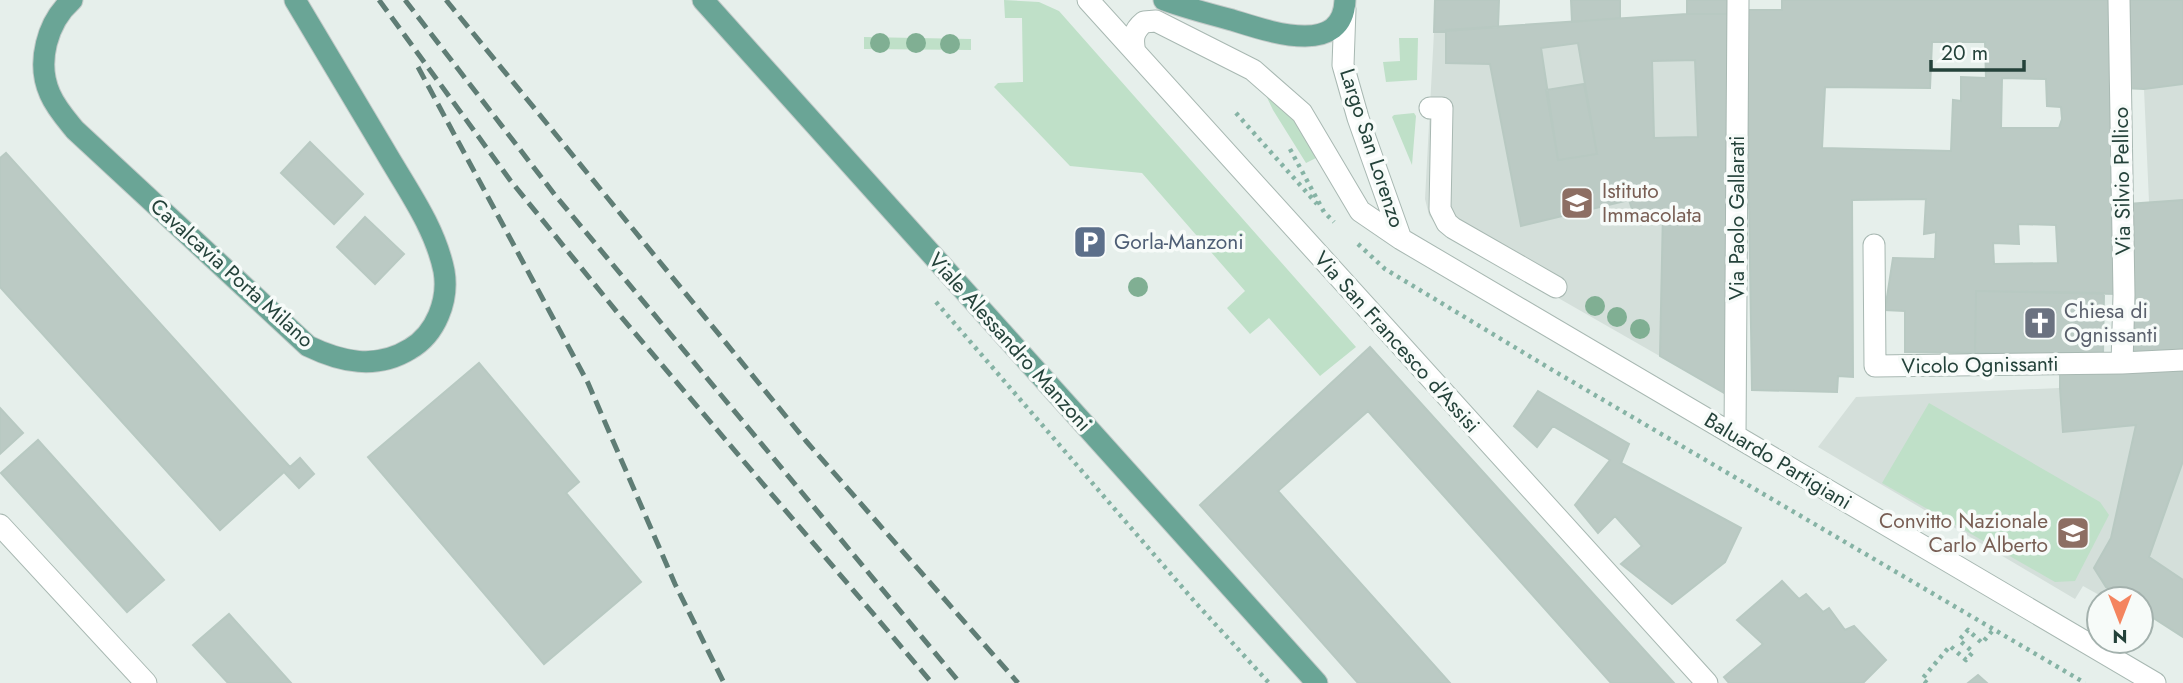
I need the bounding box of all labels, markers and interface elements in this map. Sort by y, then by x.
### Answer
scale bar [1931,28,2024,72]
text: 20 m [1941,38,1988,68]
street label: Largo San Lorenzo [1332,65,1412,231]
street label: Via Silvio Pellico [2106,107,2138,255]
street label: Via Paolo Gallarati [1722,136,1752,300]
place label: Istituto Immacolata [1602,176,1702,230]
school or university icon: Istituto Immacolata [1558,184,1596,222]
street label: Cavalcavia Porta Milano [144,191,320,355]
parking icon: Gorla-Manzoni [1071,223,1109,261]
place label: Gorla-Manzoni [1114,227,1244,257]
street label: Via San Francesco d'Assisi [1307,245,1487,439]
street label: Viale Alessandro Manzoni [922,246,1098,438]
place label: Chiesa di Ognissanti [2064,296,2158,350]
church icon: Chiesa di Ognissanti [2021,304,2059,342]
street label: Vicolo Ognissanti [1901,349,2059,381]
street label: Baluardo Partigiani [1699,405,1857,517]
place label: Convitto Nazionale Carlo Alberto [1879,506,2048,560]
school or university icon: Convitto Nazionale Carlo Alberto [2054,514,2092,552]
north arrow [2085,585,2155,655]
text: N [2112,623,2128,650]

